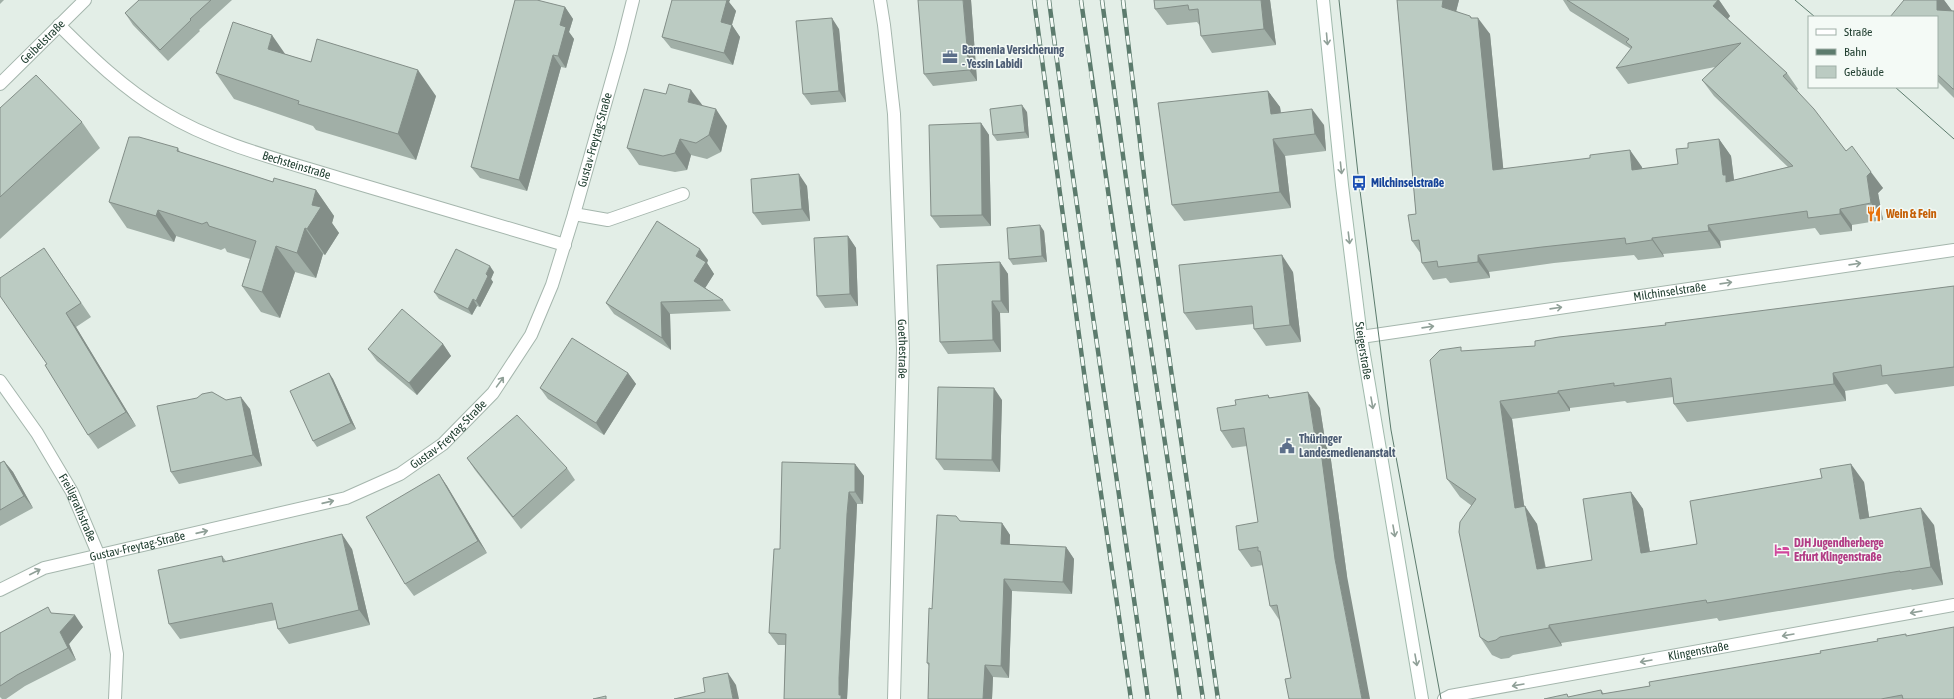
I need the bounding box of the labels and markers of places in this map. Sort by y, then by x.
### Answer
place label: Barmenia Versicherung - Yessin Labidi [962,43,1065,71]
office icon: Barmenia Versicherung - Yessin Labidi [941,48,959,66]
bus stop icon: Milchinselstraße [1350,174,1368,192]
place label: Milchinselstraße [1371,176,1445,190]
restaurant icon: Wein & Fein [1865,205,1883,223]
place label: Wein & Fein [1885,207,1937,221]
place label: Thüringer Landesmedienanstalt [1299,432,1396,460]
public building icon: Thüringer Landesmedienanstalt [1278,437,1296,455]
place label: DJH Jugendherberge Erfurt Klingenstraße [1794,536,1884,564]
hotel icon: DJH Jugendherberge Erfurt Klingenstraße [1773,541,1791,559]

